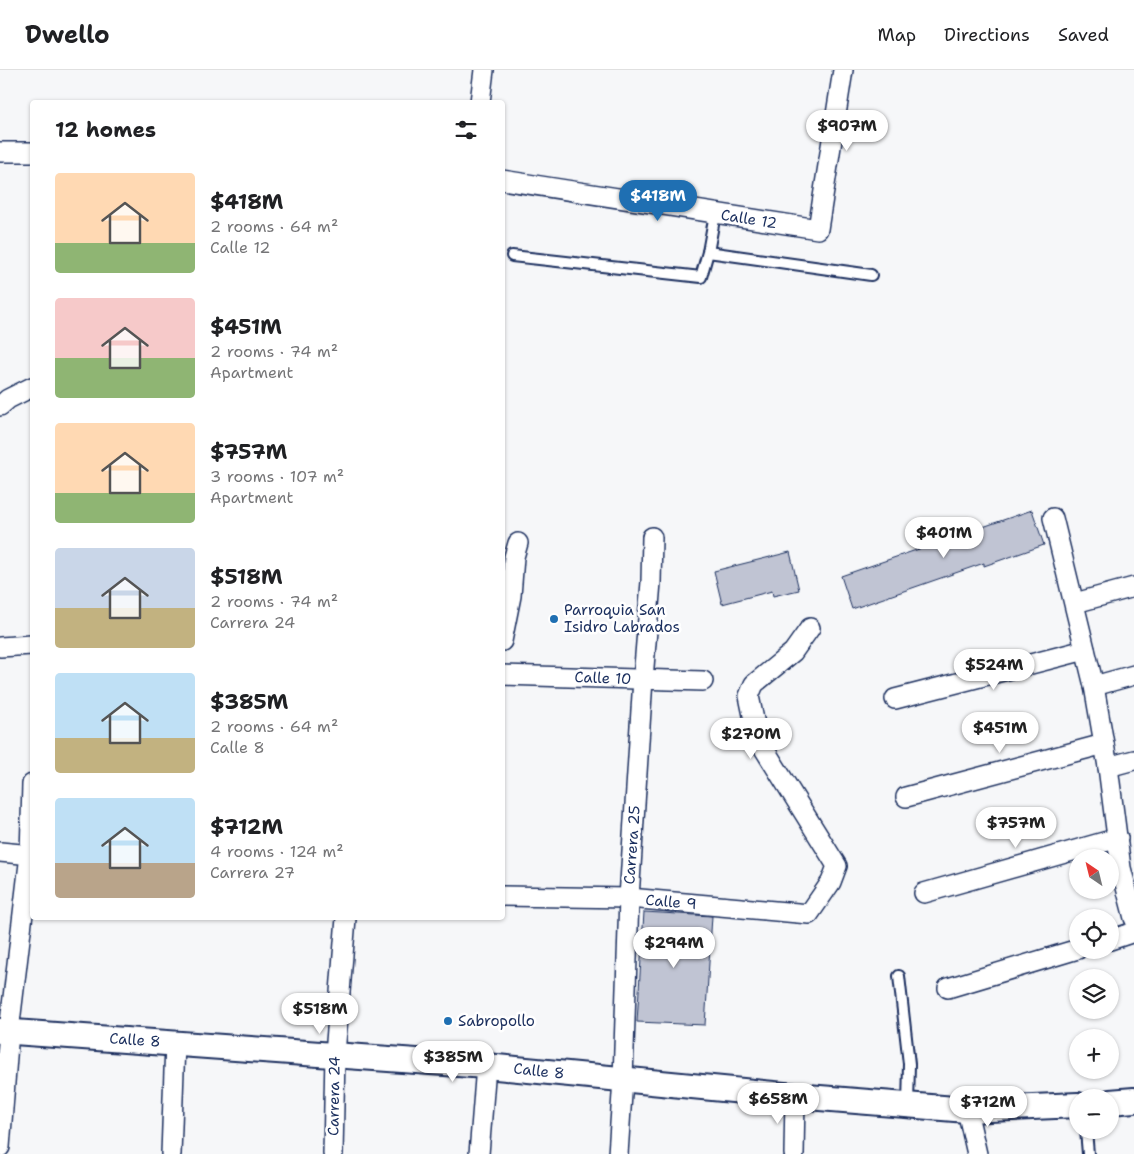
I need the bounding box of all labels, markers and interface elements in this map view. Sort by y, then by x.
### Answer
text: Dwello [25,19,110,51]
text: Map [878,23,916,47]
text: Directions [944,23,1030,47]
text: Saved [1058,23,1109,47]
pin: $907M [812,109,882,152]
text: $907M [817,115,877,136]
text: 12 homes [55,116,156,144]
icon: filters [452,116,480,144]
pin: $418M [623,180,693,222]
text: $418M [630,185,686,206]
text: $418M [210,188,283,216]
icon: home [95,193,155,253]
street label: Calle 12 [719,205,779,233]
text: 2 rooms · 64 m² [210,216,338,237]
text: Calle 12 [210,237,271,258]
text: $451M [210,313,282,341]
icon: home [95,318,155,378]
text: 2 rooms · 74 m² [210,341,338,362]
text: Apartment [210,362,293,383]
text: $757M [210,438,287,466]
icon: home [95,443,155,503]
text: 3 rooms · 107 m² [210,466,344,487]
text: Apartment [210,487,293,508]
pin: $401M [909,516,979,559]
text: $401M [916,522,972,543]
text: $518M [210,563,283,591]
icon: home [95,568,155,628]
text: 2 rooms · 74 m² [210,591,338,612]
place label: Parroquia San Isidro Labrados [564,600,680,637]
text: Carrera 24 [210,612,295,633]
marker: Parroquia San Isidro Labrados [548,613,560,625]
pin: $524M [959,648,1029,691]
text: $524M [965,654,1023,675]
street label: Calle 10 [574,667,632,689]
text: $385M [210,688,288,716]
icon: home [95,693,155,753]
pin: $451M [965,712,1035,754]
text: 2 rooms · 64 m² [210,716,338,737]
text: $451M [973,717,1027,738]
pin: $270M [716,718,786,760]
text: $270M [721,723,781,744]
text: Calle 8 [210,737,265,758]
street label: Carrera 25 [619,805,645,885]
pin: $757M [981,806,1051,849]
text: $757M [987,812,1045,833]
text: $712M [210,813,283,841]
icon: home [95,818,155,878]
text: 4 rooms · 124 m² [210,841,344,862]
north arrow [1069,849,1119,899]
map controls [1069,849,1119,1139]
text: Carrera 27 [210,862,295,883]
street label: Calle 9 [645,890,697,914]
button: locate [1069,909,1119,959]
pin: $294M [639,926,709,969]
text: $294M [644,932,704,953]
button: layers [1069,969,1119,1019]
pin: $518M [285,992,355,1035]
text: $518M [292,998,348,1019]
place label: Sabropollo [458,1011,535,1031]
marker: Sabropollo [442,1015,454,1027]
street label: Calle 8 [109,1028,161,1052]
button: + [1069,1029,1119,1079]
pin: $385M [418,1040,488,1083]
text: $385M [423,1046,483,1067]
street label: Carrera 24 [323,1056,345,1136]
street label: Calle 8 [512,1058,566,1084]
pin: $658M [743,1082,813,1125]
pin: $712M [953,1086,1023,1128]
text: $658M [748,1088,808,1109]
button: − [1069,1089,1119,1139]
text: $712M [960,1091,1016,1112]

